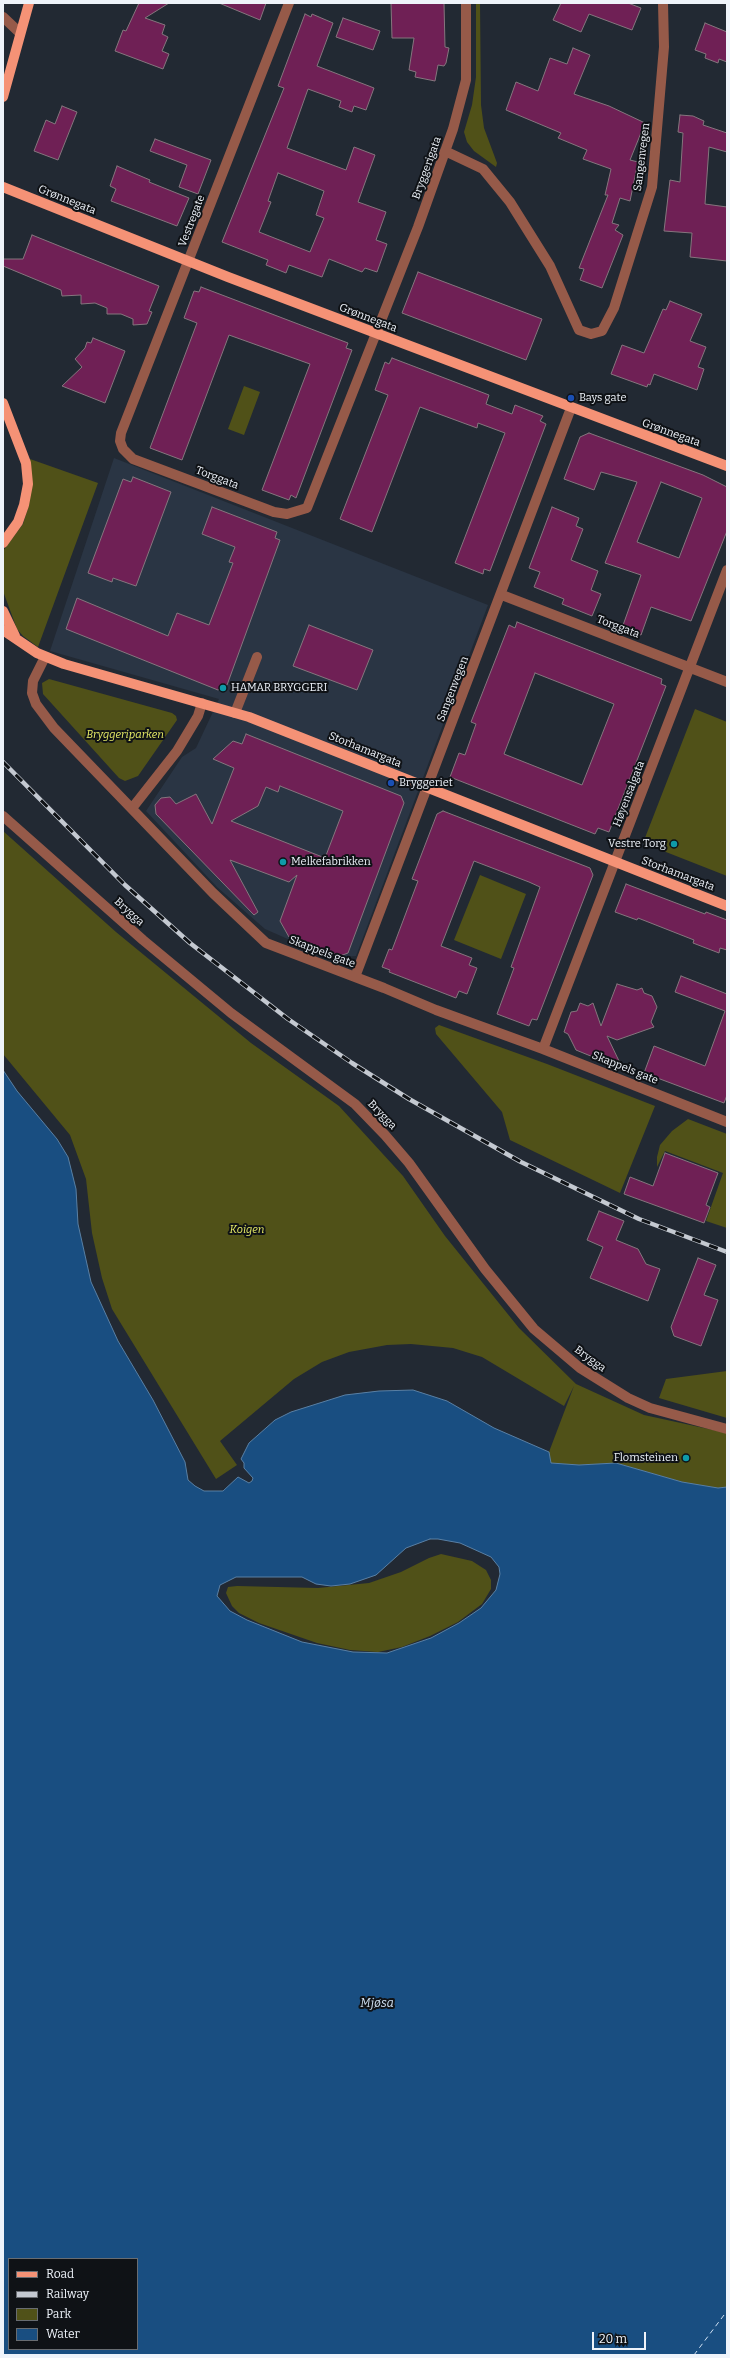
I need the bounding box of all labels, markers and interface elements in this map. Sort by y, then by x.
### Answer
street label: Sangenvegen [631,122,653,192]
street label: Bryggerigata [410,135,444,201]
street label: Grønnegata [36,182,98,218]
street label: Vestregate [176,193,208,249]
street label: Grønnegata [337,301,399,335]
place label: Bays gate [579,391,626,405]
marker: Bays gate [566,393,576,403]
street label: Grønnegata [640,416,702,450]
street label: Torggata [194,464,240,492]
street label: Torggata [595,613,641,641]
street label: Sangenvegen [435,655,471,723]
place label: HAMAR BRYGGERI [231,681,327,695]
marker: HAMAR BRYGGERI [218,683,228,693]
park label: Bryggeriparken [86,728,164,742]
street label: Storhamargata [327,729,403,771]
street label: Høyensalgata [610,759,648,829]
place label: Bryggeriet [399,776,453,790]
marker: Bryggeriet [386,778,396,788]
place label: Vestre Torg [608,837,666,851]
marker: Vestre Torg [669,839,679,849]
street label: Storhamargata [640,854,716,894]
place label: Melkefabrikken [291,855,371,869]
marker: Melkefabrikken [278,857,288,867]
street label: Brygga [111,895,147,929]
street label: Skappels gate [287,933,357,971]
street label: Skappels gate [590,1049,660,1087]
street label: Brygga [365,1098,399,1132]
park label: Koigen [229,1223,265,1237]
street label: Brygga [572,1343,608,1375]
place label: Flomsteinen [614,1451,678,1465]
marker: Flomsteinen [681,1453,691,1463]
water label: Mjøsa [360,1997,394,2011]
legend [8,2258,138,2350]
text: Road [46,2267,74,2281]
text: Railway [46,2287,89,2301]
text: Park [46,2307,71,2321]
scale bar [594,2324,648,2350]
text: Water [46,2327,80,2341]
text: 20 m [599,2332,627,2346]

